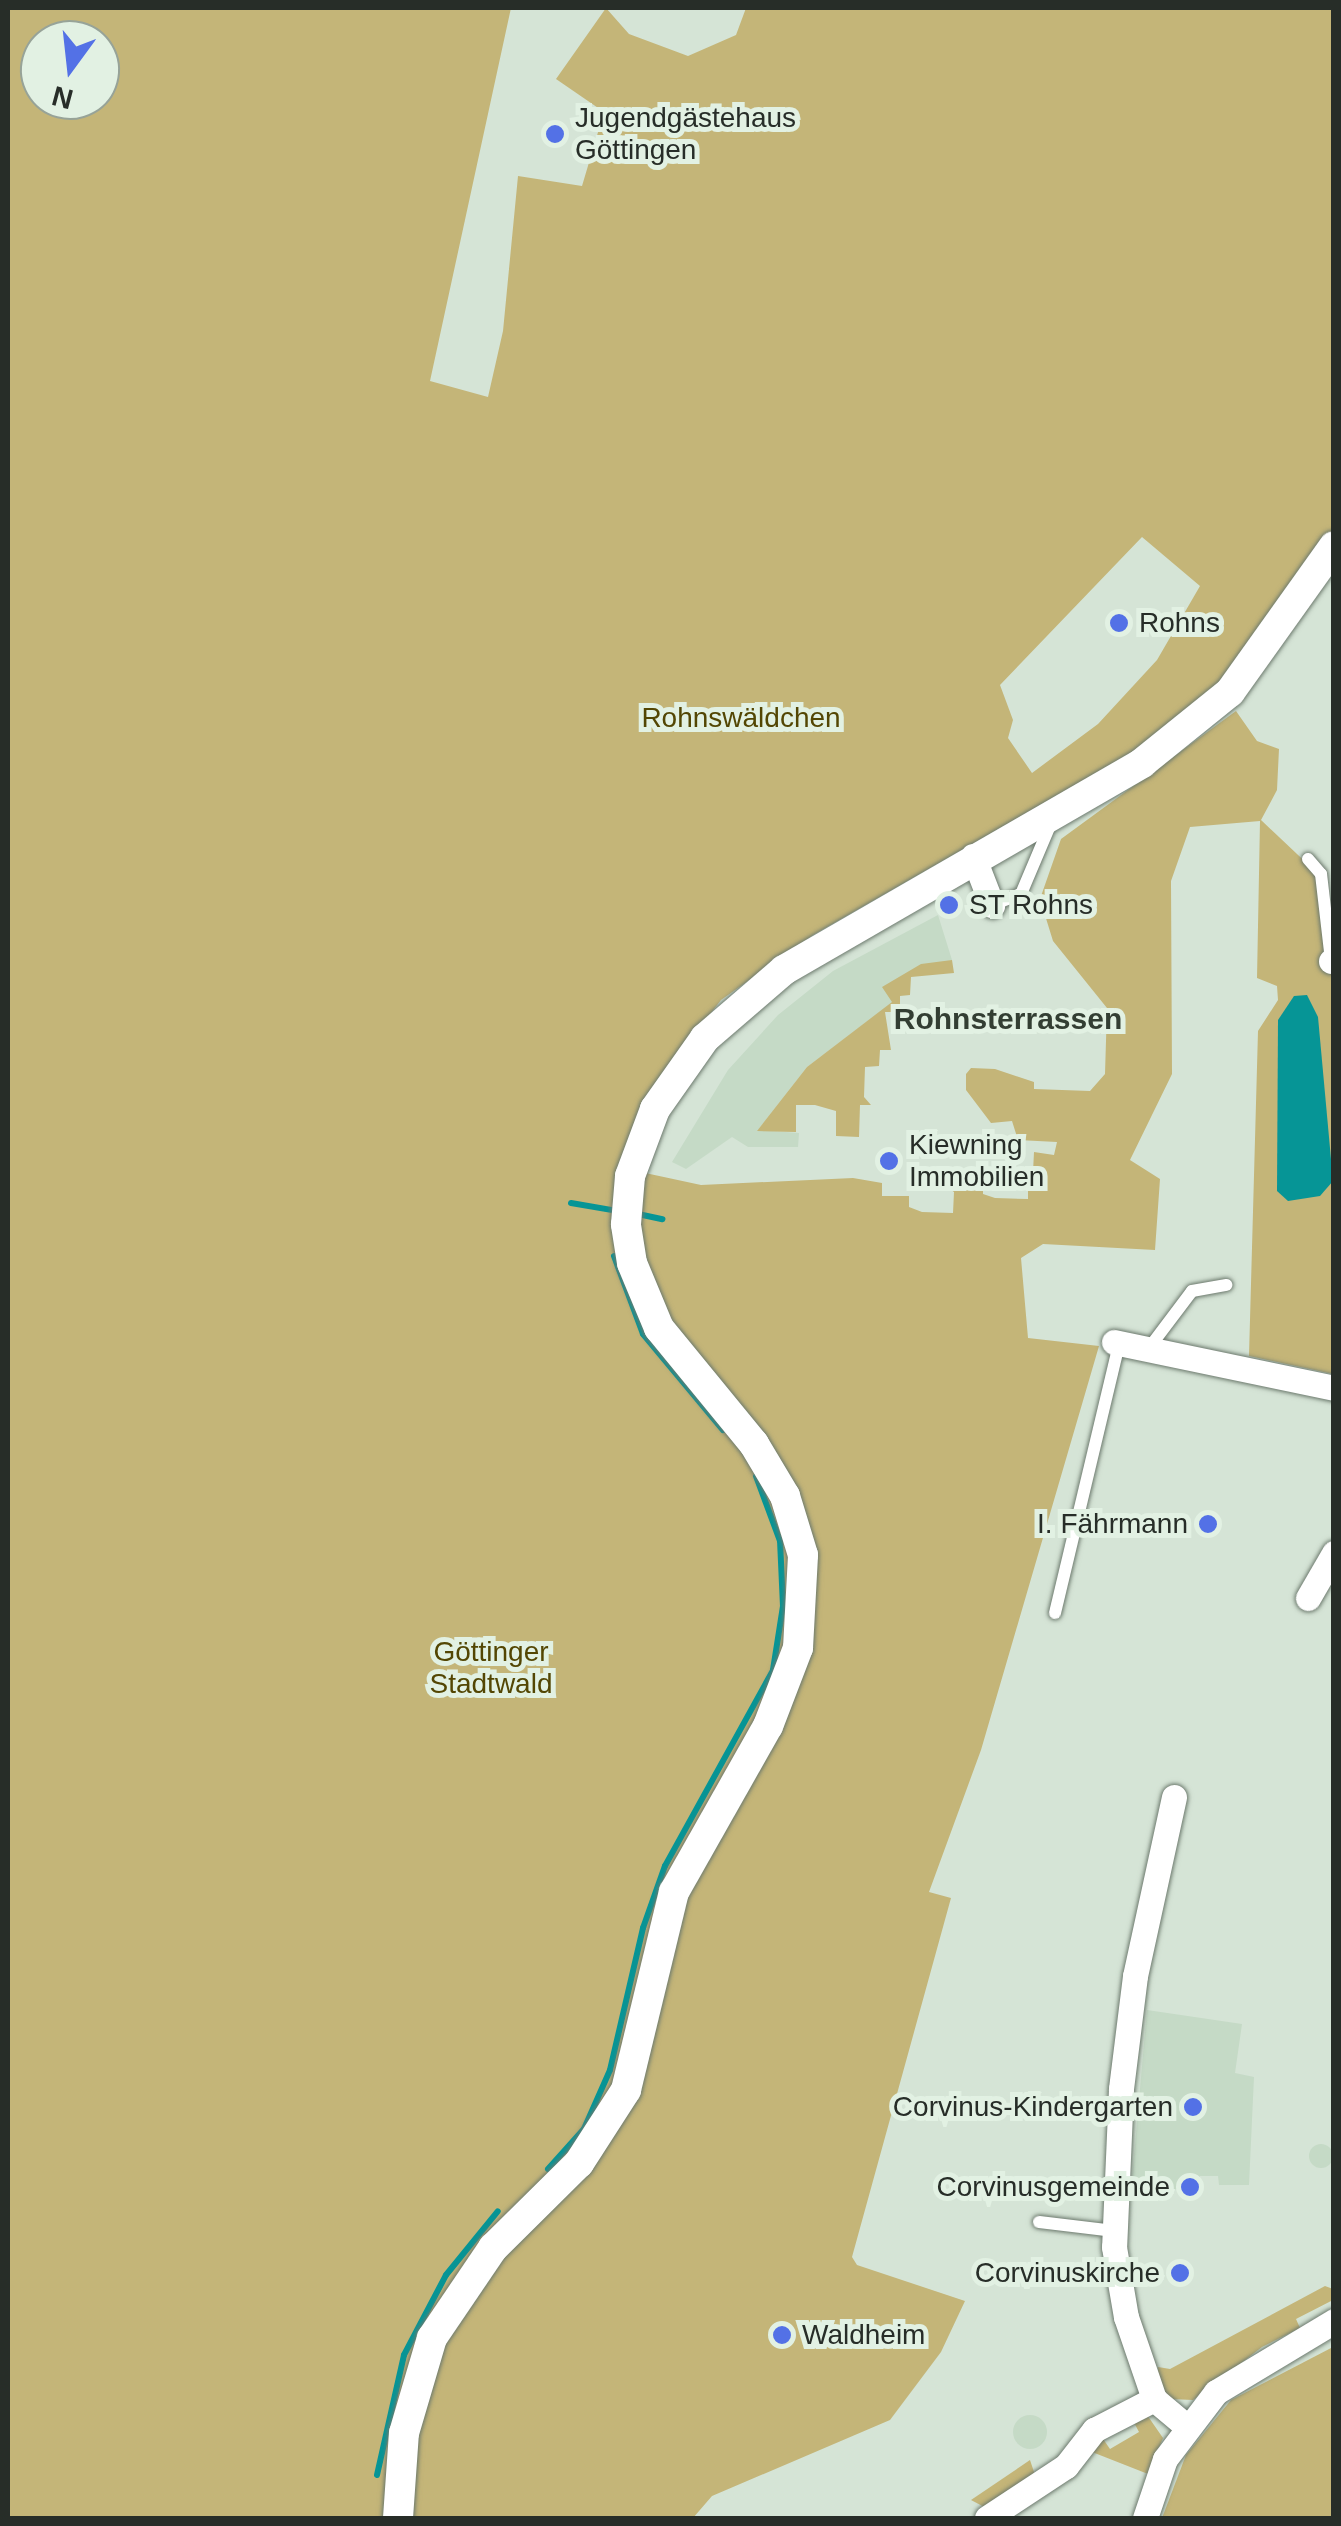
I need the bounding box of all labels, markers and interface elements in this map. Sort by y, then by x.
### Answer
north arrow [20,20,120,120]
text: N [49,80,76,115]
place label: Jugendgästehaus Göttingen [575,101,796,167]
marker: Jugendgästehaus Göttingen [544,123,566,145]
place label: Rohns [1139,606,1220,640]
marker: Rohns [1108,612,1130,634]
park label: Rohnswäldchen [641,701,841,735]
place label: ST Rohns [969,888,1093,922]
marker: ST Rohns [938,894,960,916]
district label: Rohnsterrassen [894,1001,1122,1037]
place label: Kiewning Immobilien [909,1128,1044,1194]
marker: Kiewning Immobilien [878,1150,900,1172]
place label: I. Fährmann [1037,1507,1188,1541]
marker: I. Fährmann [1197,1513,1219,1535]
park label: Göttinger Stadtwald [430,1635,552,1701]
place label: Corvinus-Kindergarten [893,2090,1173,2124]
marker: Corvinus-Kindergarten [1182,2096,1204,2118]
place label: Corvinusgemeinde [937,2170,1170,2204]
marker: Corvinusgemeinde [1179,2176,1201,2198]
place label: Corvinuskirche [975,2256,1160,2290]
marker: Corvinuskirche [1169,2262,1191,2284]
place label: Waldheim [802,2318,925,2352]
marker: Waldheim [771,2324,793,2346]

